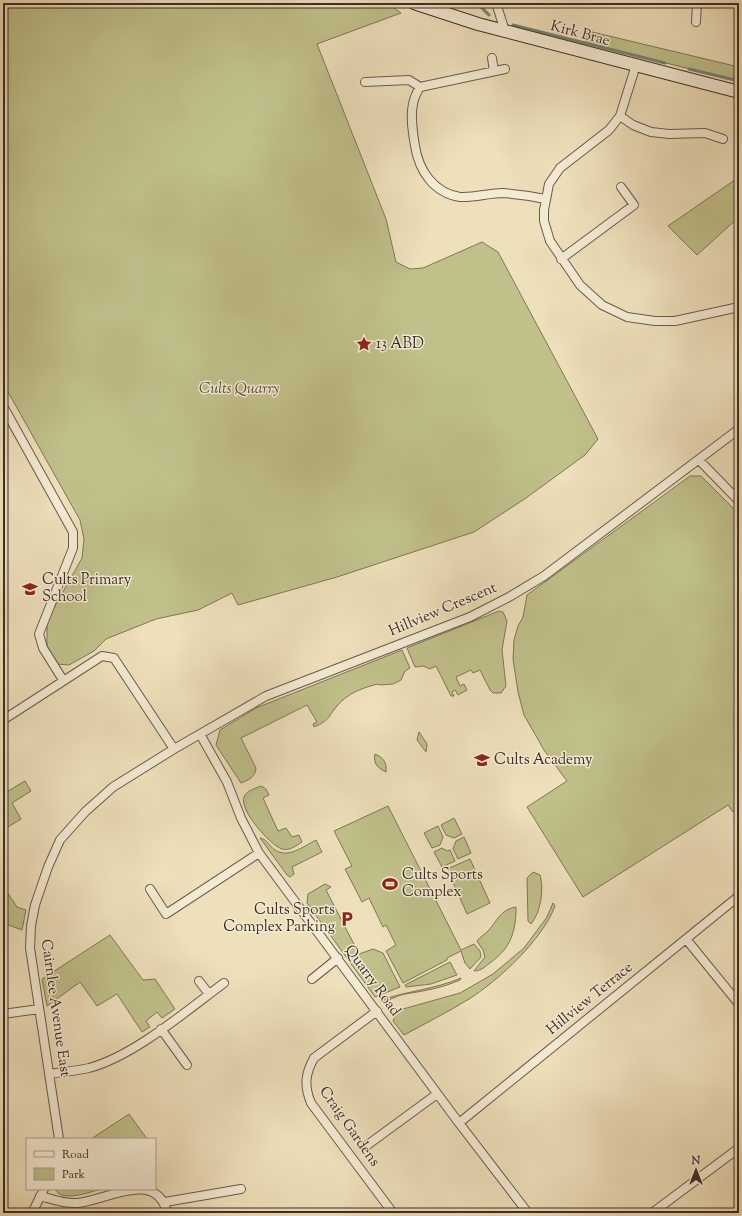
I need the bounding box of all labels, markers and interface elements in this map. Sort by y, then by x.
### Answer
street label: Kirk Brae [548,16,612,52]
place label: 13 ABD [376,334,424,355]
place icon: 13 ABD [355,335,373,353]
park label: Cults Quarry [199,379,279,400]
place label: Cults Primary School [42,570,132,608]
street label: Hillview Crescent [386,578,500,642]
school or university icon: Cults Primary School [21,580,39,598]
place label: Cults Academy [494,750,593,771]
school or university icon: Cults Academy [473,751,491,769]
place label: Cults Sports Complex [402,865,483,903]
sports icon: Cults Sports Complex [381,875,399,893]
place label: Cults Sports Complex Parking [223,900,335,938]
parking icon: Cults Sports Complex Parking [338,910,356,928]
street label: Cairnlee Avenue East [35,938,75,1078]
street label: Quarry Road [339,941,405,1021]
street label: Hillview Terrace [542,958,638,1040]
street label: Craig Gardens [313,1083,385,1172]
legend [26,1138,156,1190]
text: Road [62,1146,89,1164]
north arrow [676,1150,716,1190]
text: N [691,1153,701,1169]
text: Park [62,1166,85,1184]

